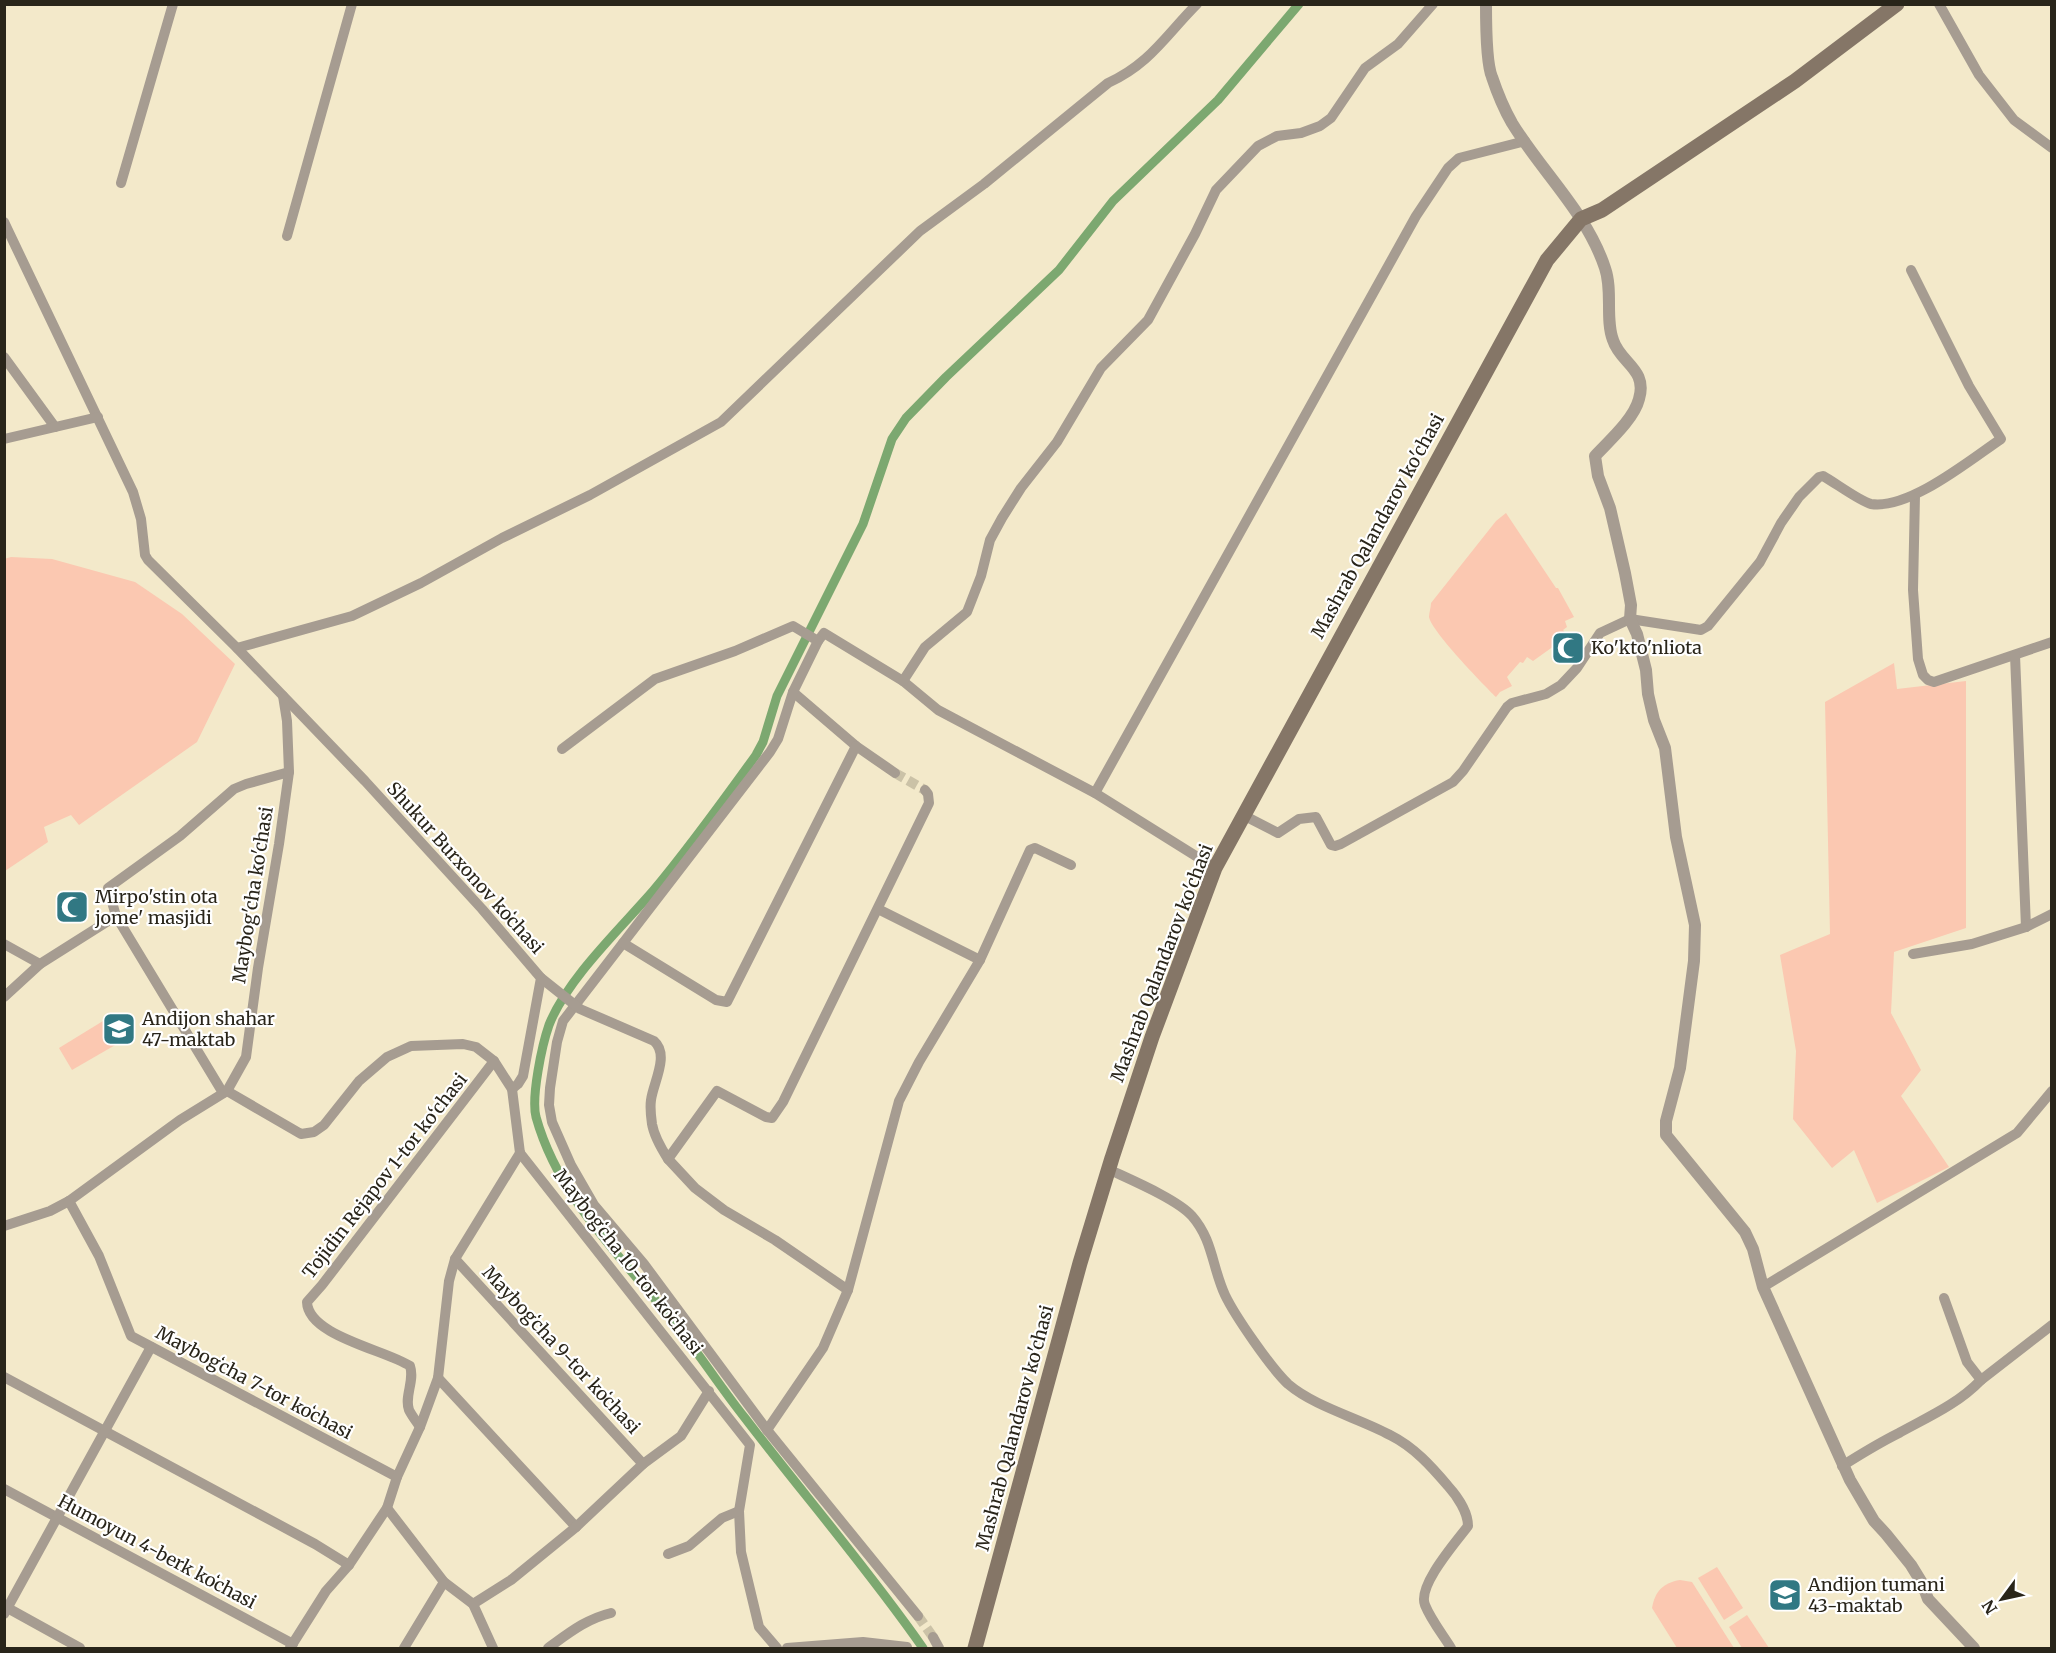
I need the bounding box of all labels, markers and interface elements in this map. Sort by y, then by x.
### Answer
street label: Mashrab Qalandarov ko'chasi [1306,409,1449,642]
mosque icon: Ko'kto'nliota [1550,630,1586,666]
place label: Ko'kto'nliota [1591,636,1702,659]
street label: Shukur Burxonov koʻchasi [382,777,549,959]
street label: Maybog'cha ko'chasi [227,805,278,985]
street label: Mashrab Qalandarov ko'chasi [1105,840,1218,1085]
place label: Mirpo'stin ota jome' masjidi [94,885,218,929]
mosque icon: Mirpo'stin ota jome' masjidi [54,889,90,925]
place label: Andijon shahar 47-maktab [141,1007,275,1051]
school or university icon: Andijon shahar 47-maktab [101,1011,137,1047]
street label: Tojidin Rejapov 1-tor ko‘chasi [297,1068,472,1283]
street label: Maybogʻcha 10-tor koʻchasi [549,1164,708,1359]
street label: Maybogʻcha 9-tor koʻchasi [478,1261,645,1439]
street label: Mashrab Qalandarov ko'chasi [971,1302,1058,1553]
street label: Maybogʻcha 7-tor koʻchasi [152,1321,357,1444]
street label: Humoyun 4-berk koʻchasi [54,1489,261,1614]
north arrow [1972,1569,2032,1629]
place label: Andijon tumani 43-maktab [1807,1573,1945,1617]
school or university icon: Andijon tumani 43-maktab [1767,1577,1803,1613]
text: N [1977,1596,2001,1618]

